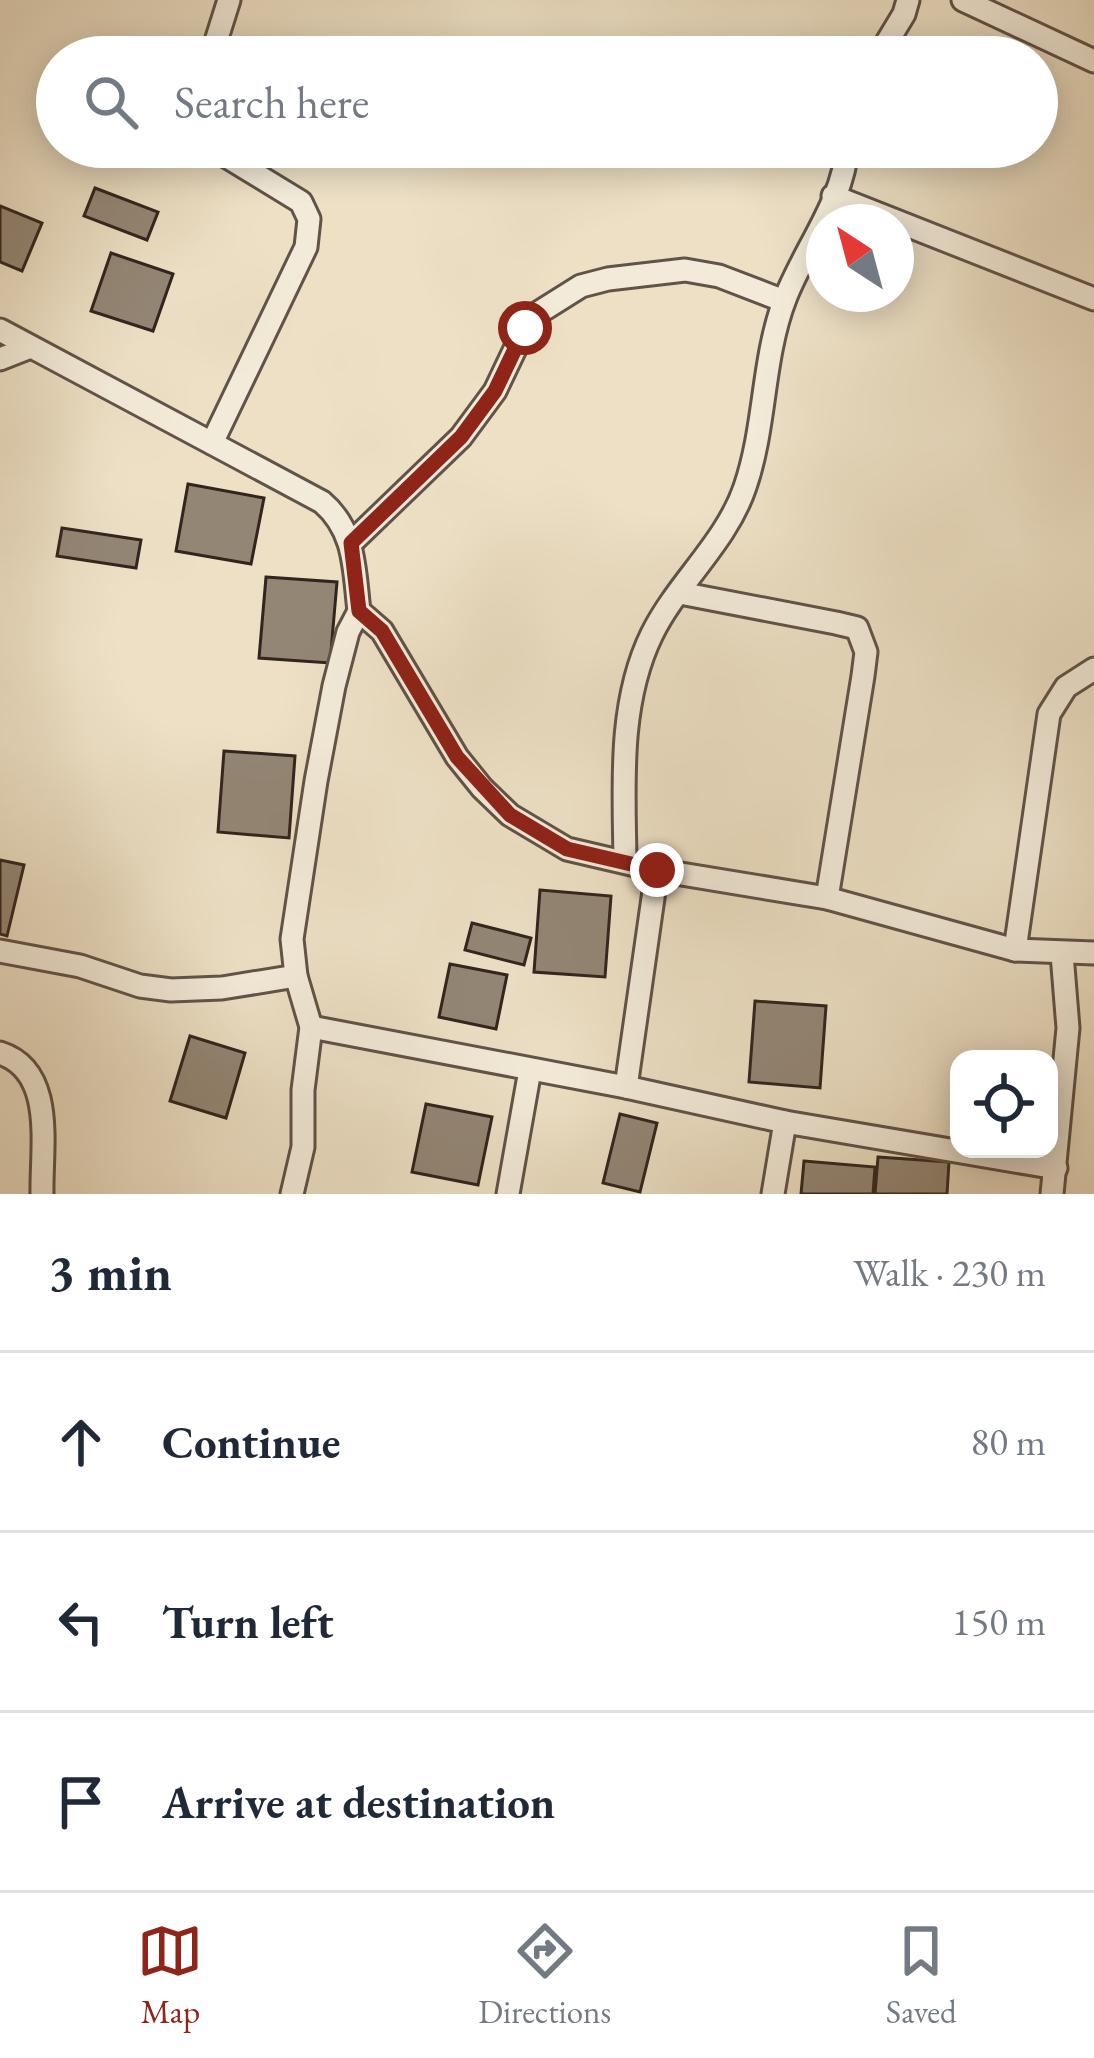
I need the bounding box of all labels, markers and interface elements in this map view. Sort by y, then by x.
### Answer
search box [36,36,1058,168]
icon: search [78,69,144,135]
text: Search here [174,73,369,131]
north arrow [806,204,914,312]
route start [498,301,552,355]
route end [630,843,684,897]
map controls [950,1050,1058,1158]
button: locate [950,1050,1058,1158]
text: 3 min [48,1239,172,1305]
text: Walk · 230 m [853,1247,1046,1298]
icon: ahead [48,1409,114,1475]
text: Continue [162,1413,340,1471]
text: 80 m [970,1416,1046,1467]
icon: left [48,1589,114,1655]
text: Turn left [162,1593,334,1651]
text: 150 m [952,1596,1046,1647]
icon: arrive [48,1769,114,1835]
text: Arrive at destination [162,1773,555,1831]
tab: Map [137,1918,203,2033]
tab: Directions [478,1918,611,2033]
tab: Saved [886,1918,957,2033]

